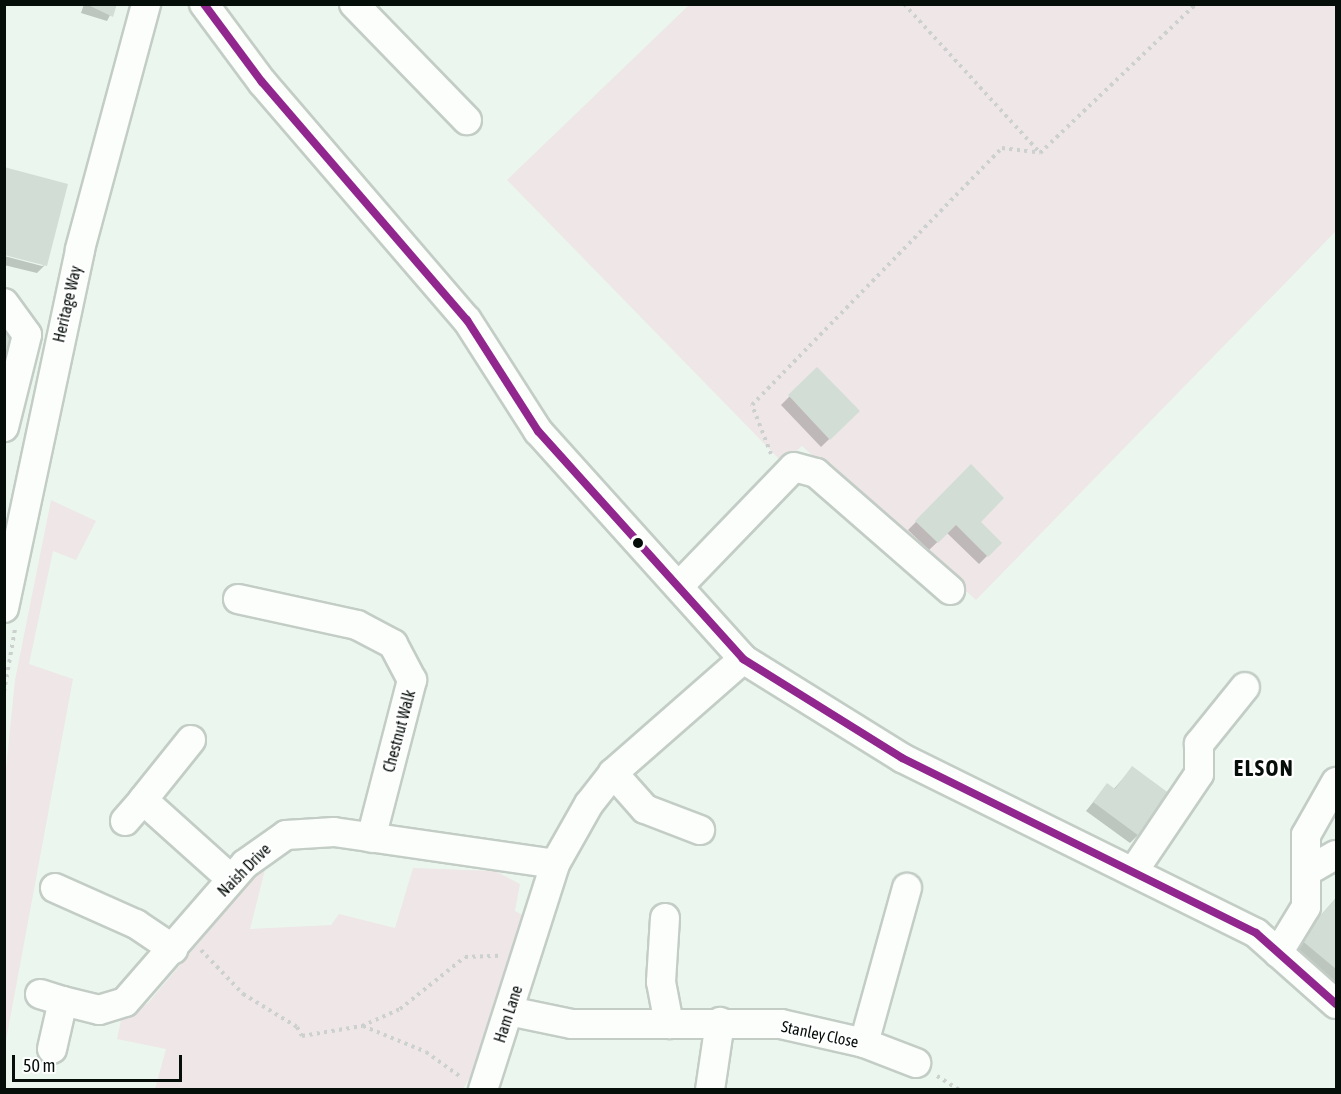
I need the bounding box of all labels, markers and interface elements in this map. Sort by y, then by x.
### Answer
street label: Heritage Way [49,264,85,344]
unlabelled marker [632,537,644,549]
street label: Chestnut Walk [379,688,419,774]
district label: ELSON [1234,756,1294,782]
street label: Naish Drive [213,839,275,901]
street label: Ham Lane [490,983,526,1045]
street label: Stanley Close [780,1016,860,1052]
scale bar [15,1043,184,1081]
text: 50 m [23,1055,55,1076]

